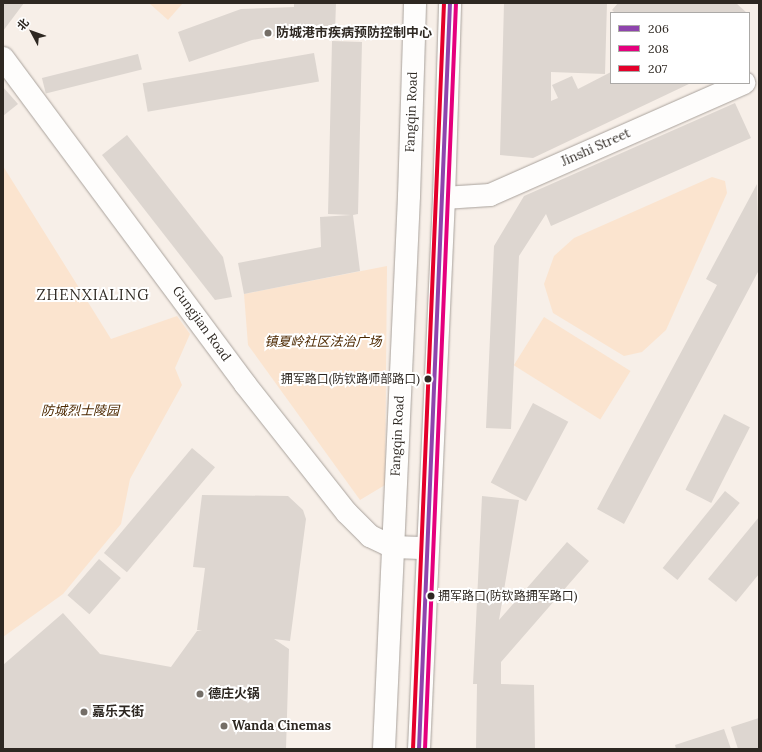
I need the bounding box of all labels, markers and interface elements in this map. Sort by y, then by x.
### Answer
north arrow [12,12,52,52]
legend [610,12,750,84]
text: 北 [14,15,32,33]
text: 206 [648,21,669,36]
place label: 防城港市疾病预防控制中心 [276,25,432,41]
marker: 防城港市疾病预防控制中心 [263,28,273,38]
text: 208 [648,41,669,56]
text: 207 [648,61,667,76]
street label: Fangqin Road [403,71,421,153]
street label: Jinshi Street [559,126,633,170]
street label: Gungjian Road [169,284,233,364]
district label: ZHENXIALING [36,286,150,304]
park label: 镇夏岭社区法治广场 [265,334,381,350]
place label: 拥军路口(防钦路师部路口) [281,372,420,386]
marker: 拥军路口(防钦路师部路口) [423,374,433,384]
street label: Fangqin Road [388,395,408,477]
park label: 防城烈士陵园 [41,403,119,419]
place label: 拥军路口(防钦路拥军路口) [438,589,577,603]
marker: 拥军路口(防钦路拥军路口) [426,591,436,601]
place label: 德庄火锅 [208,686,260,702]
marker: 德庄火锅 [195,689,205,699]
place label: 嘉乐天街 [92,704,144,720]
marker: 嘉乐天街 [79,707,89,717]
place label: Wanda Cinemas [232,718,331,734]
marker: Wanda Cinemas [219,721,229,731]

